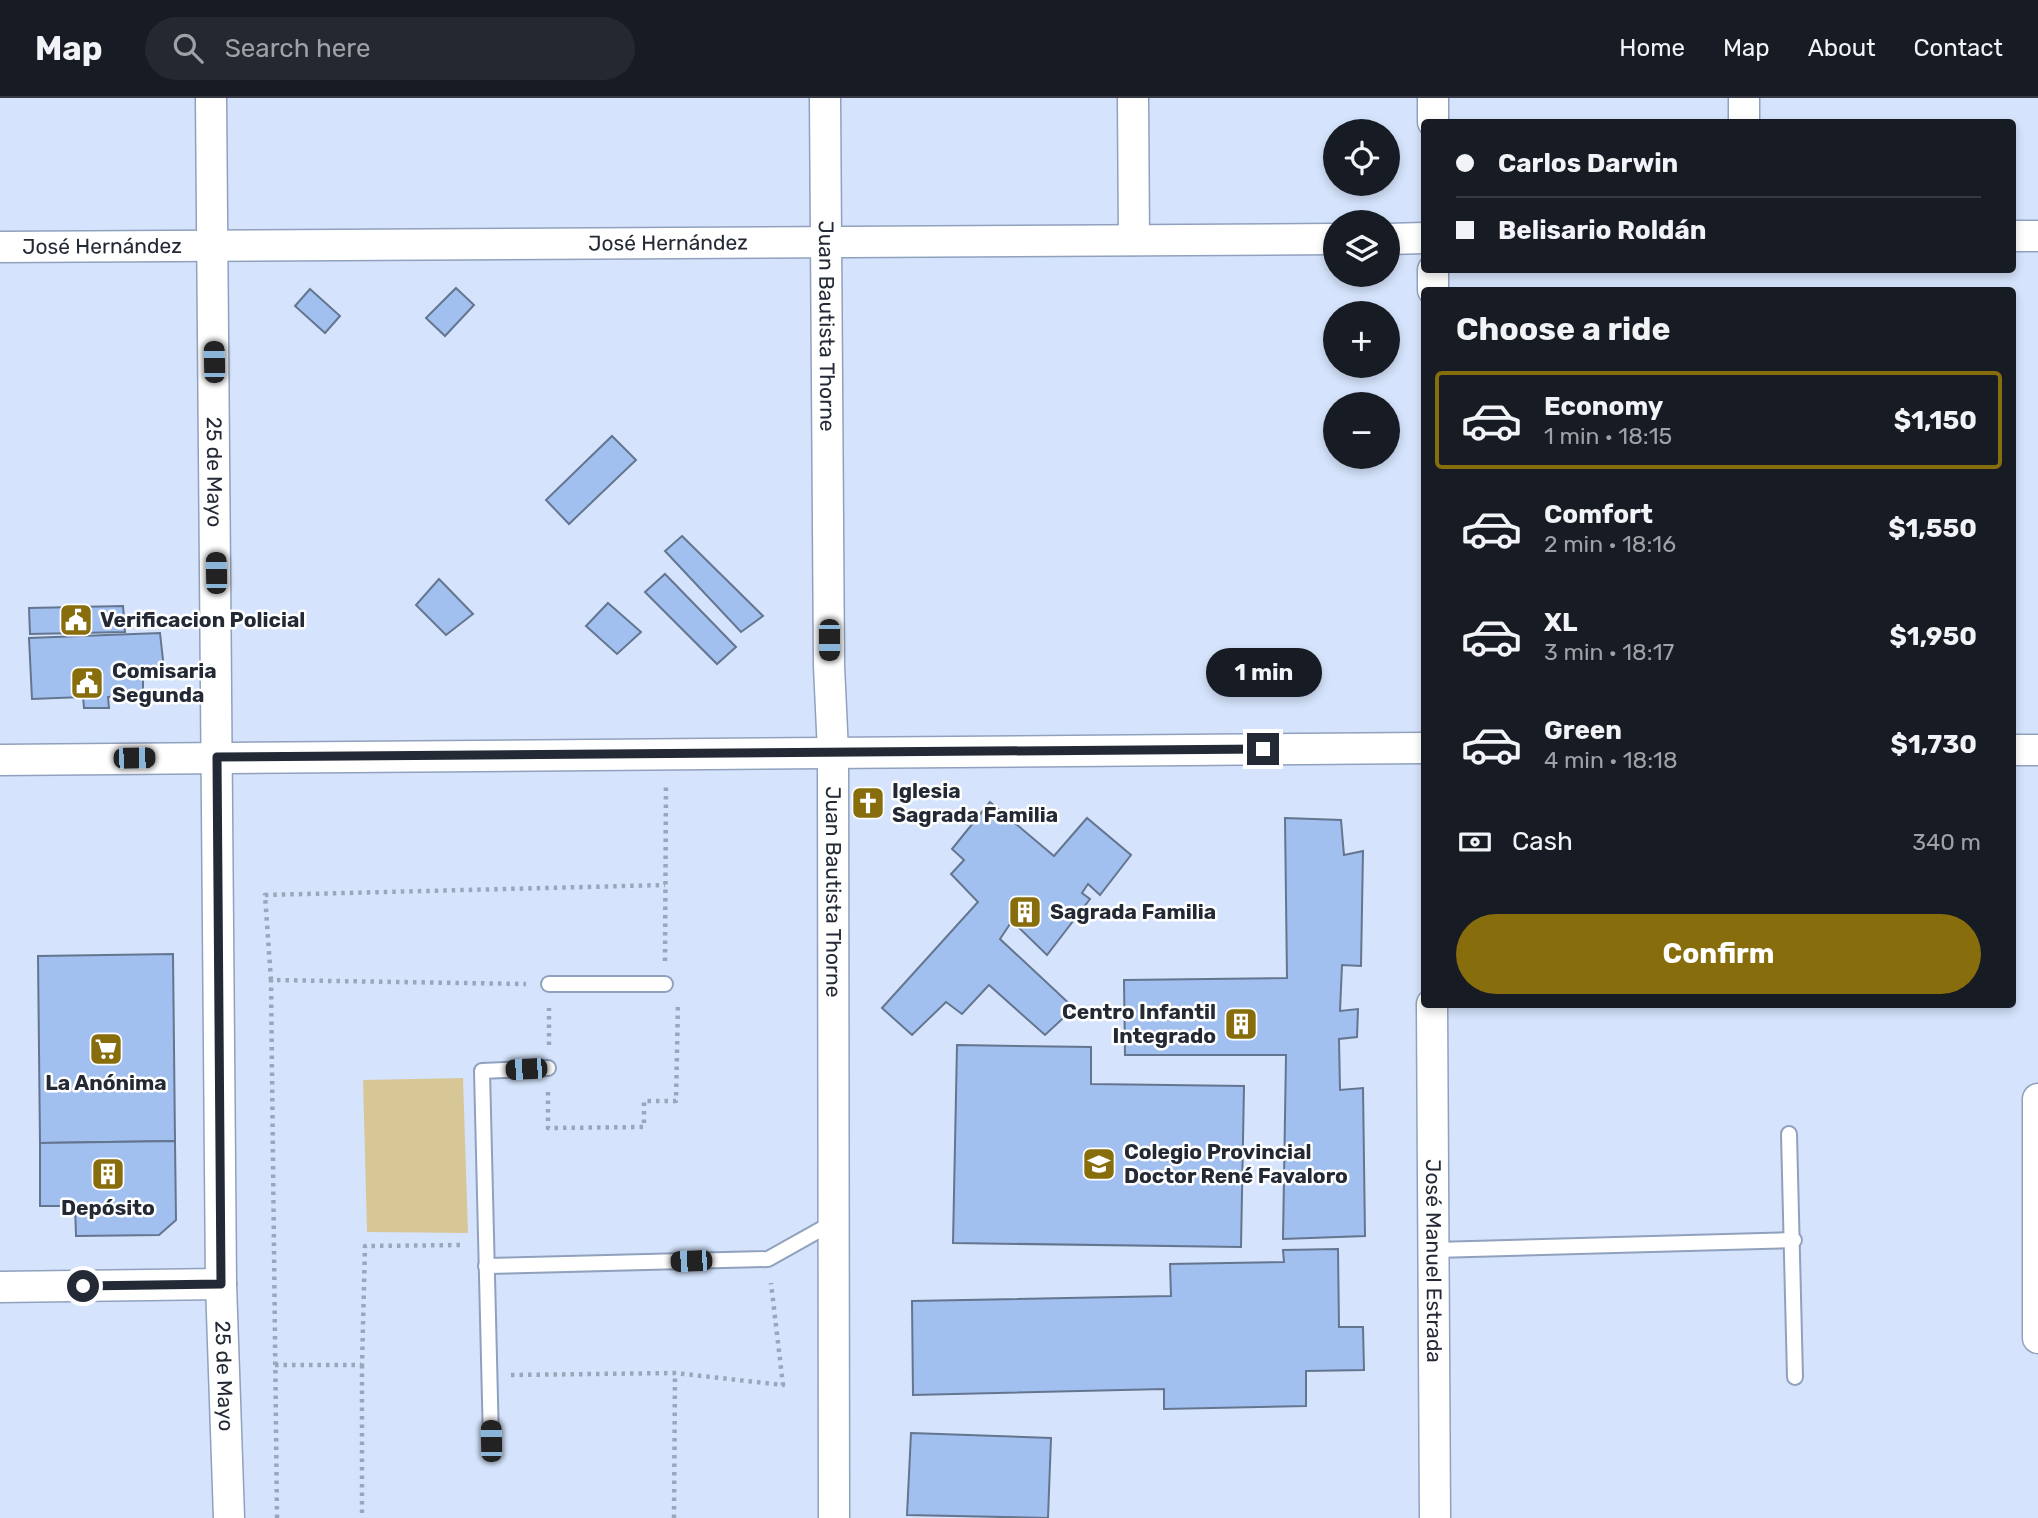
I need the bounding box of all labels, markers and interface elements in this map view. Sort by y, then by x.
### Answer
search box [145,17,635,80]
text: Map [35,29,103,68]
icon: search [169,29,207,67]
text: Search here [225,33,370,64]
text: Home [1619,34,1685,62]
text: Map [1723,34,1770,62]
text: About [1808,34,1876,62]
text: Contact [1914,34,2003,62]
map controls [1323,119,1400,469]
button: locate [1323,119,1400,196]
text: Carlos Darwin [1498,148,1678,179]
button: layers [1323,210,1400,287]
text: Belisario Roldán [1498,215,1707,246]
street label: Juan Bautista Thorne [814,220,840,432]
street label: José Hernández [588,230,748,255]
street label: José Hernández [22,233,182,259]
button: + [1323,301,1400,378]
text: Choose a ride [1456,310,1670,348]
car [204,341,225,383]
icon: car [1460,389,1523,452]
text: Economy [1544,391,1663,422]
button: − [1323,392,1400,469]
text: $1,150 [1894,405,1977,436]
street label: 25 de Mayo [202,417,228,527]
text: 1 min · 18:15 [1544,422,1672,450]
icon: car [1460,497,1523,560]
text: Comfort [1544,499,1653,530]
text: $1,550 [1888,513,1977,544]
text: 2 min · 18:16 [1544,530,1676,558]
car [206,552,227,594]
public building icon: Verificacion Policial [57,601,95,639]
icon: car [1460,605,1523,668]
place label: Verificacion Policial [100,607,305,632]
text: XL [1544,607,1577,638]
car [819,619,840,661]
text: $1,950 [1889,621,1977,652]
text: 3 min · 18:17 [1544,638,1674,666]
callout: 1 min [1205,648,1321,696]
place label: Comisaria Segunda [112,658,217,707]
text: 1 min [1235,658,1293,686]
public building icon: Comisaria Segunda [68,664,106,702]
icon: car [1460,713,1523,776]
text: Green [1544,715,1622,746]
text: $1,730 [1891,729,1977,760]
route end [1247,733,1279,765]
text: 4 min · 18:18 [1544,746,1678,774]
car [113,747,156,769]
place label: Iglesia Sagrada Familia [892,778,1058,827]
church icon: Iglesia Sagrada Familia [849,784,887,822]
street label: Juan Bautista Thorne [821,786,846,998]
icon: cash [1456,823,1494,861]
text: Cash [1512,826,1573,857]
text: 340 m [1912,828,1981,856]
building icon: Sagrada Familia [1006,893,1044,931]
place label: Sagrada Familia [1050,899,1216,924]
button: Confirm [1456,914,1981,994]
place label: Centro Infantil Integrado [1062,999,1216,1048]
building icon: Centro Infantil Integrado [1222,1005,1260,1043]
supermarket icon: La Anónima [87,1030,125,1068]
car [505,1057,548,1081]
place label: La Anónima [45,1070,167,1095]
place label: Colegio Provincial Doctor René Favaloro [1124,1139,1348,1188]
school or university icon: Colegio Provincial Doctor René Favaloro [1080,1145,1118,1183]
building icon: Depósito [89,1155,127,1193]
street label: José Manuel Estrada [1421,1159,1447,1363]
place label: Depósito [61,1195,155,1220]
car [670,1250,713,1272]
route start [67,1270,99,1302]
street label: 25 de Mayo [210,1320,239,1432]
car [481,1420,502,1462]

